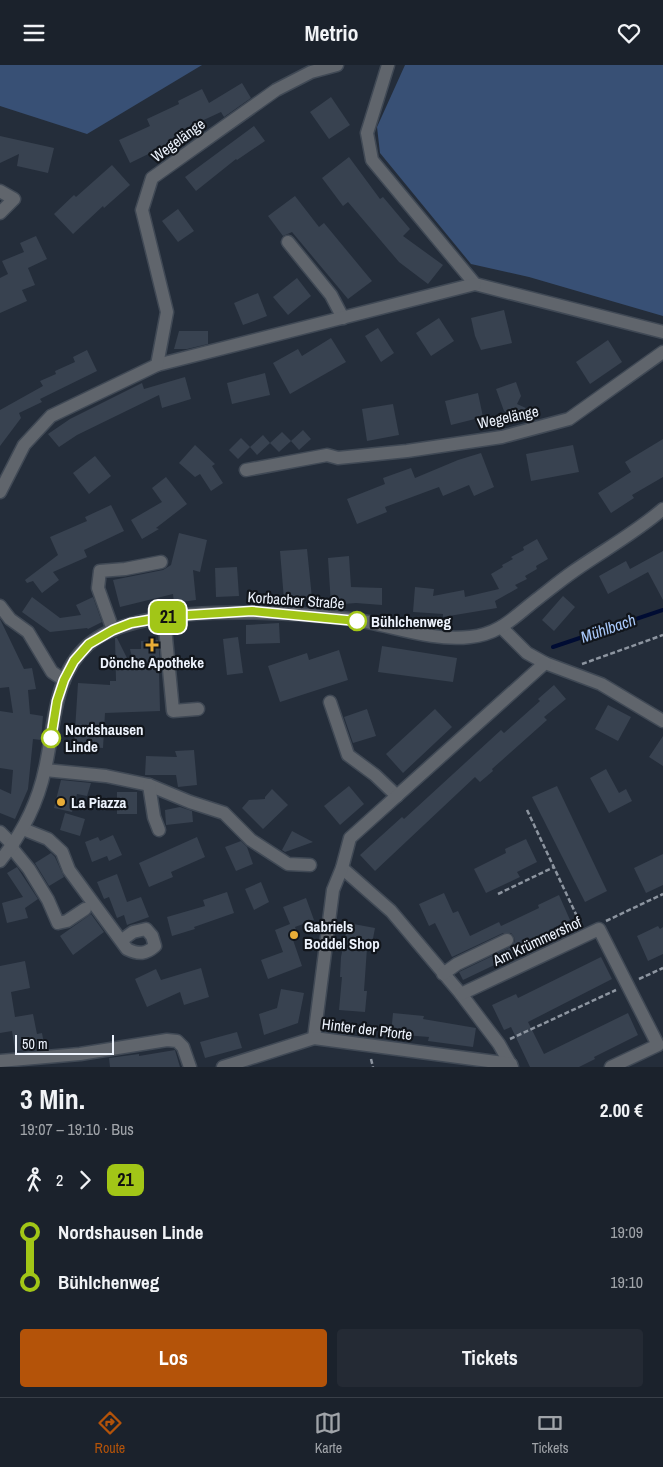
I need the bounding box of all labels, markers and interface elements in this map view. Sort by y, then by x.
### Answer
text: Metrio [304,18,359,48]
icon: menu [20,19,48,47]
icon: heart [615,19,643,47]
street label: Wegelänge [147,113,209,167]
street label: Wegelänge [475,400,541,434]
street label: Korbacher Straße [247,586,345,614]
line badge: 21 [146,601,190,633]
text: 21 [160,604,176,629]
water label: Mühlbach [578,608,638,648]
marker: Bühlchenweg [347,611,367,631]
place label: Bühlchenweg [371,611,451,632]
marker: Dönche Apotheke [146,639,158,651]
place label: Dönche Apotheke [100,652,204,673]
place label: Nordshausen Linde [65,719,144,757]
marker: Nordshausen Linde [41,728,61,748]
place label: La Piazza [71,792,127,813]
marker: La Piazza [55,796,67,808]
street label: Am Krümmershof [488,911,585,971]
place label: Gabriels Boddel Shop [304,916,380,954]
marker: Gabriels Boddel Shop [288,929,300,941]
street label: Hinter der Pforte [321,1013,414,1045]
scale bar [15,1032,114,1055]
text: 50 m [22,1035,48,1053]
text: 3 Min. [20,1080,85,1118]
text: 2.00 € [600,1097,643,1123]
text: 19:07 – 19:10 · Bus [20,1118,134,1140]
icon: walk [20,1166,48,1194]
icon: forward [71,1166,99,1194]
text: 21 [117,1167,134,1192]
text: 2 [56,1169,63,1191]
text: Nordshausen Linde [58,1219,203,1245]
text: 19:09 [610,1221,643,1243]
text: Bühlchenweg [58,1269,159,1295]
text: 19:10 [610,1271,643,1293]
button: Los [20,1329,327,1387]
button: Tickets [337,1329,643,1387]
tab: Route [95,1409,125,1457]
tab: Karte [314,1409,342,1457]
tab: Tickets [532,1409,568,1457]

